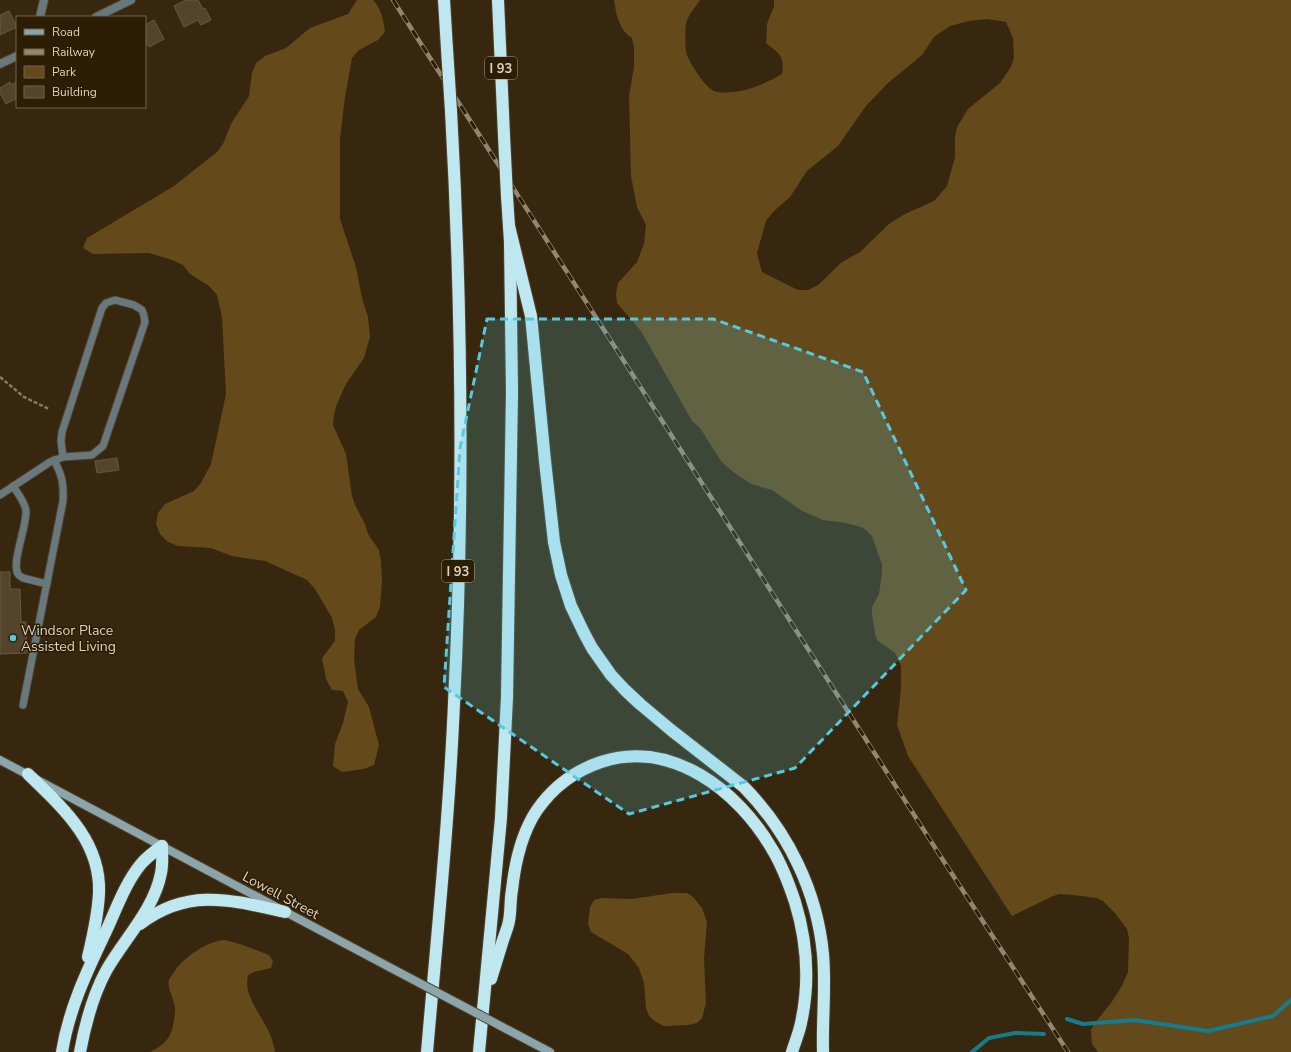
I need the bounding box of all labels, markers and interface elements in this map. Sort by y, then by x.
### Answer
legend [16,16,146,108]
text: Road [52,24,80,40]
text: Railway [52,44,96,60]
road number: I 93 [485,57,517,79]
text: Park [52,64,77,80]
text: Building [52,84,97,100]
road number: I 93 [442,560,474,582]
place label: Windsor Place Assisted Living [21,621,116,656]
marker: Windsor Place Assisted Living [8,633,18,643]
street label: Lowell Street [239,867,323,924]

